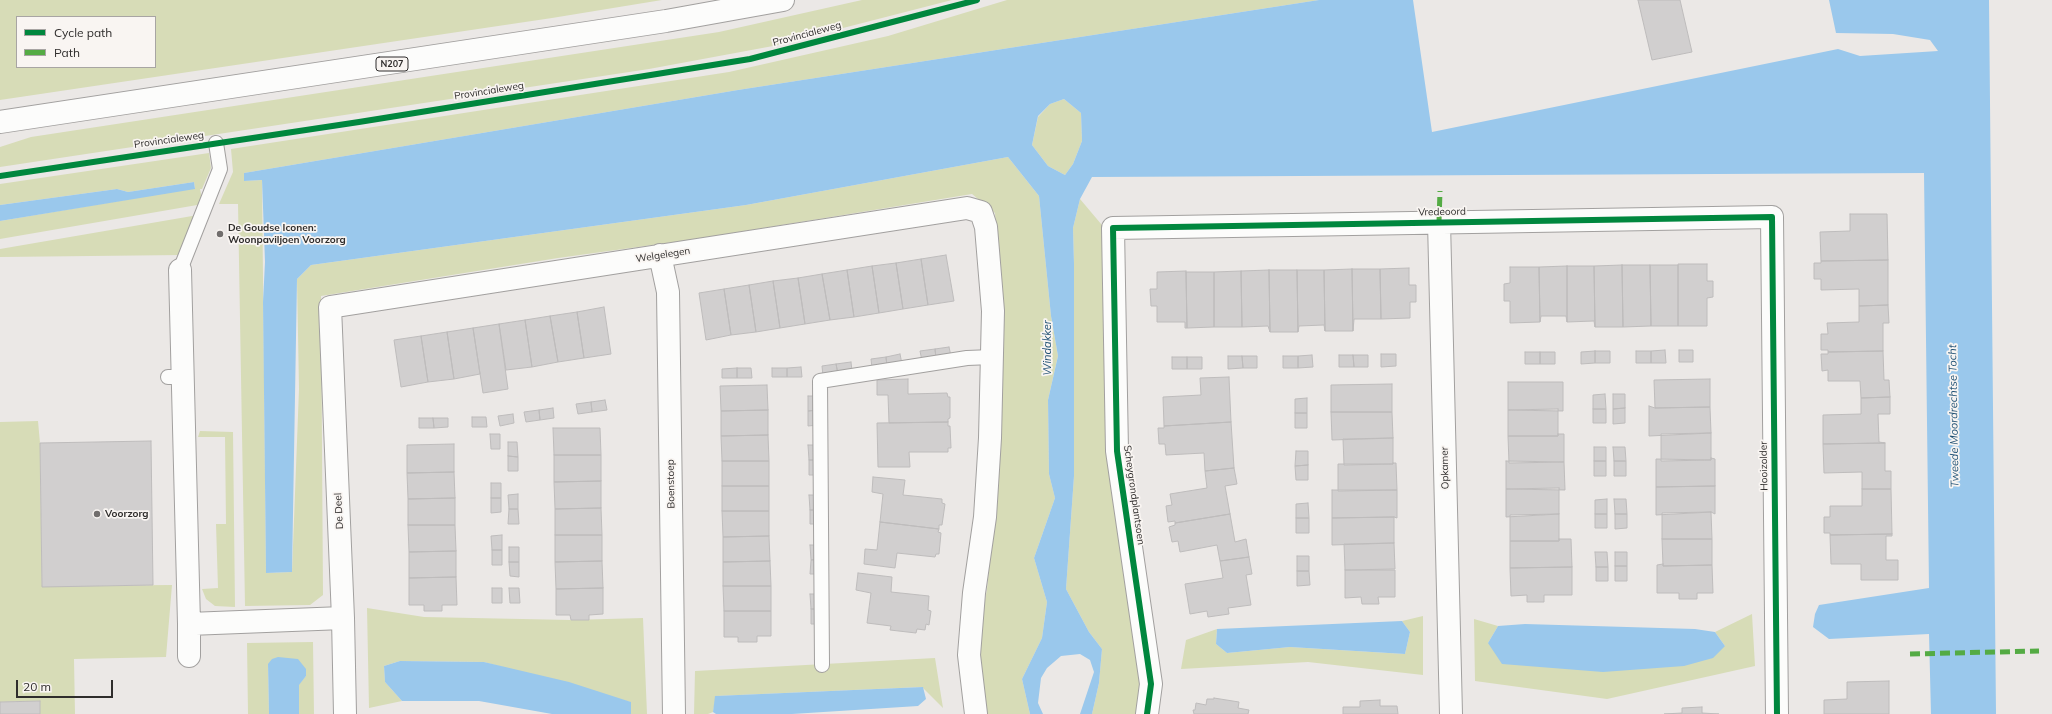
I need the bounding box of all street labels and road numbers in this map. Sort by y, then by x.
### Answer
street label: Provincialeweg [771,19,843,49]
road number: N207 [376,57,408,71]
street label: Provincialeweg [453,80,525,102]
street label: Provincialeweg [133,129,205,151]
street label: Vredeoord [1418,206,1466,218]
street label: Welgelegen [635,245,691,265]
street label: Hooizolder [1758,441,1770,491]
street label: Scheygrondplantsoen [1121,444,1147,546]
street label: Opkamer [1439,447,1451,489]
street label: Boenstoep [665,459,677,509]
street label: De Deel [332,493,346,529]

